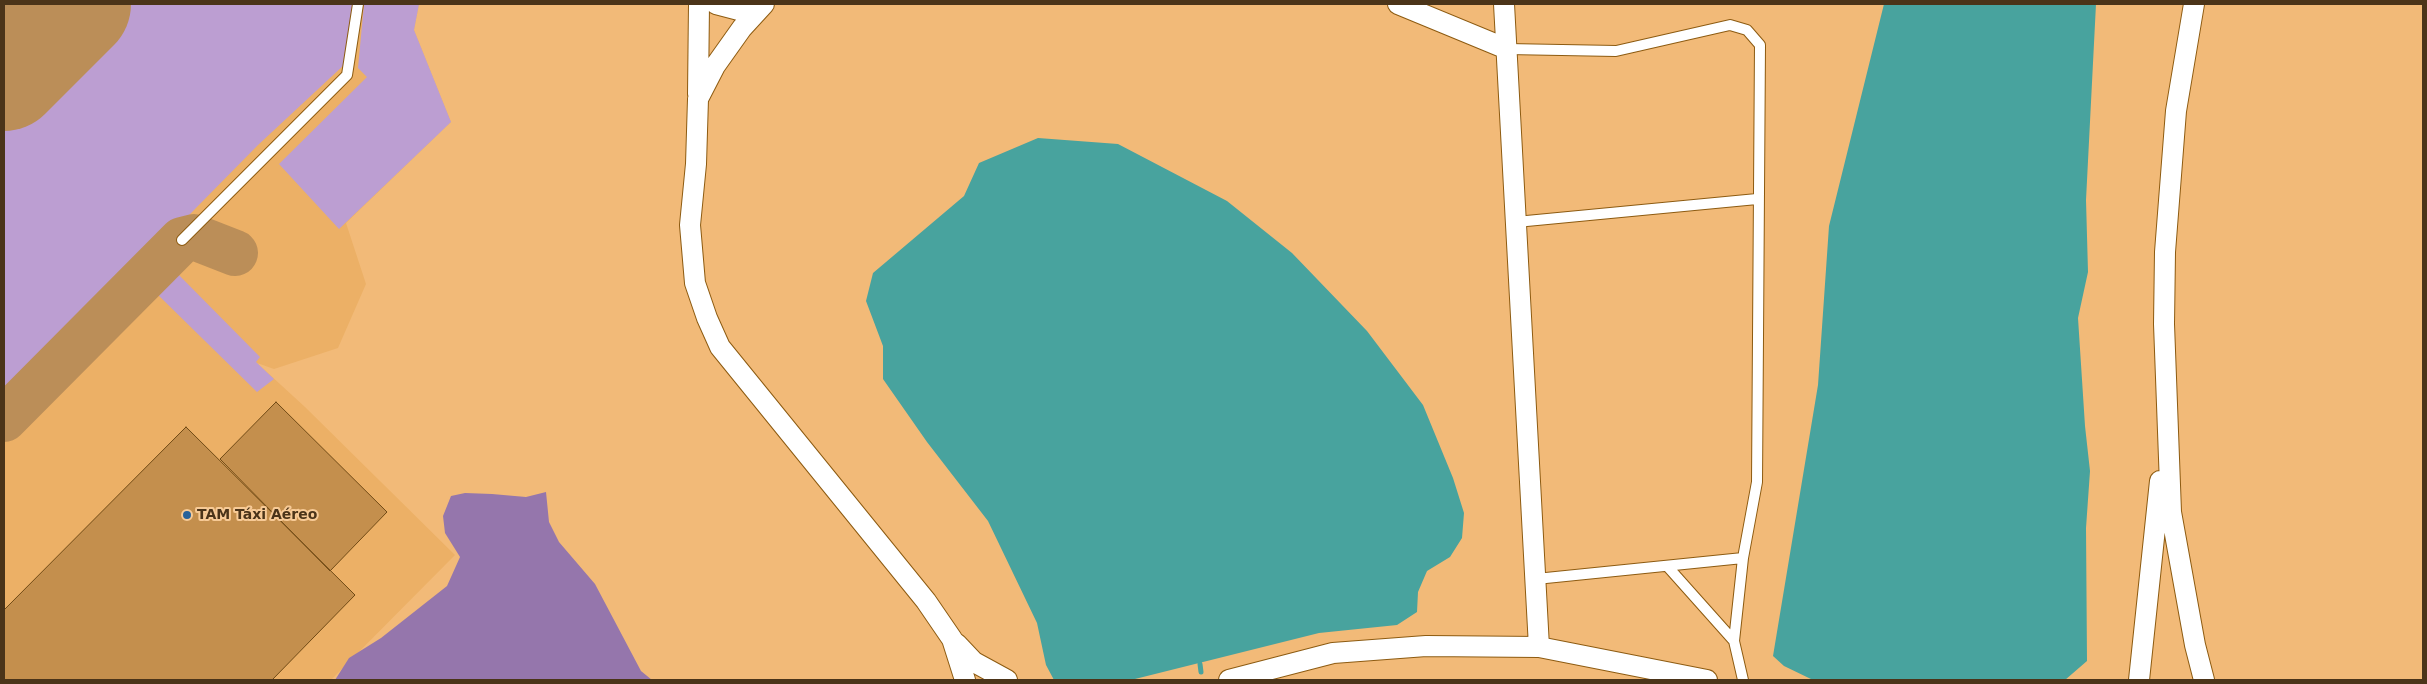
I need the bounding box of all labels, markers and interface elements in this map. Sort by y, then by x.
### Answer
place label: TAM Táxi Aéreo [197,507,317,523]
marker: TAM Táxi Aéreo [181,509,193,521]

